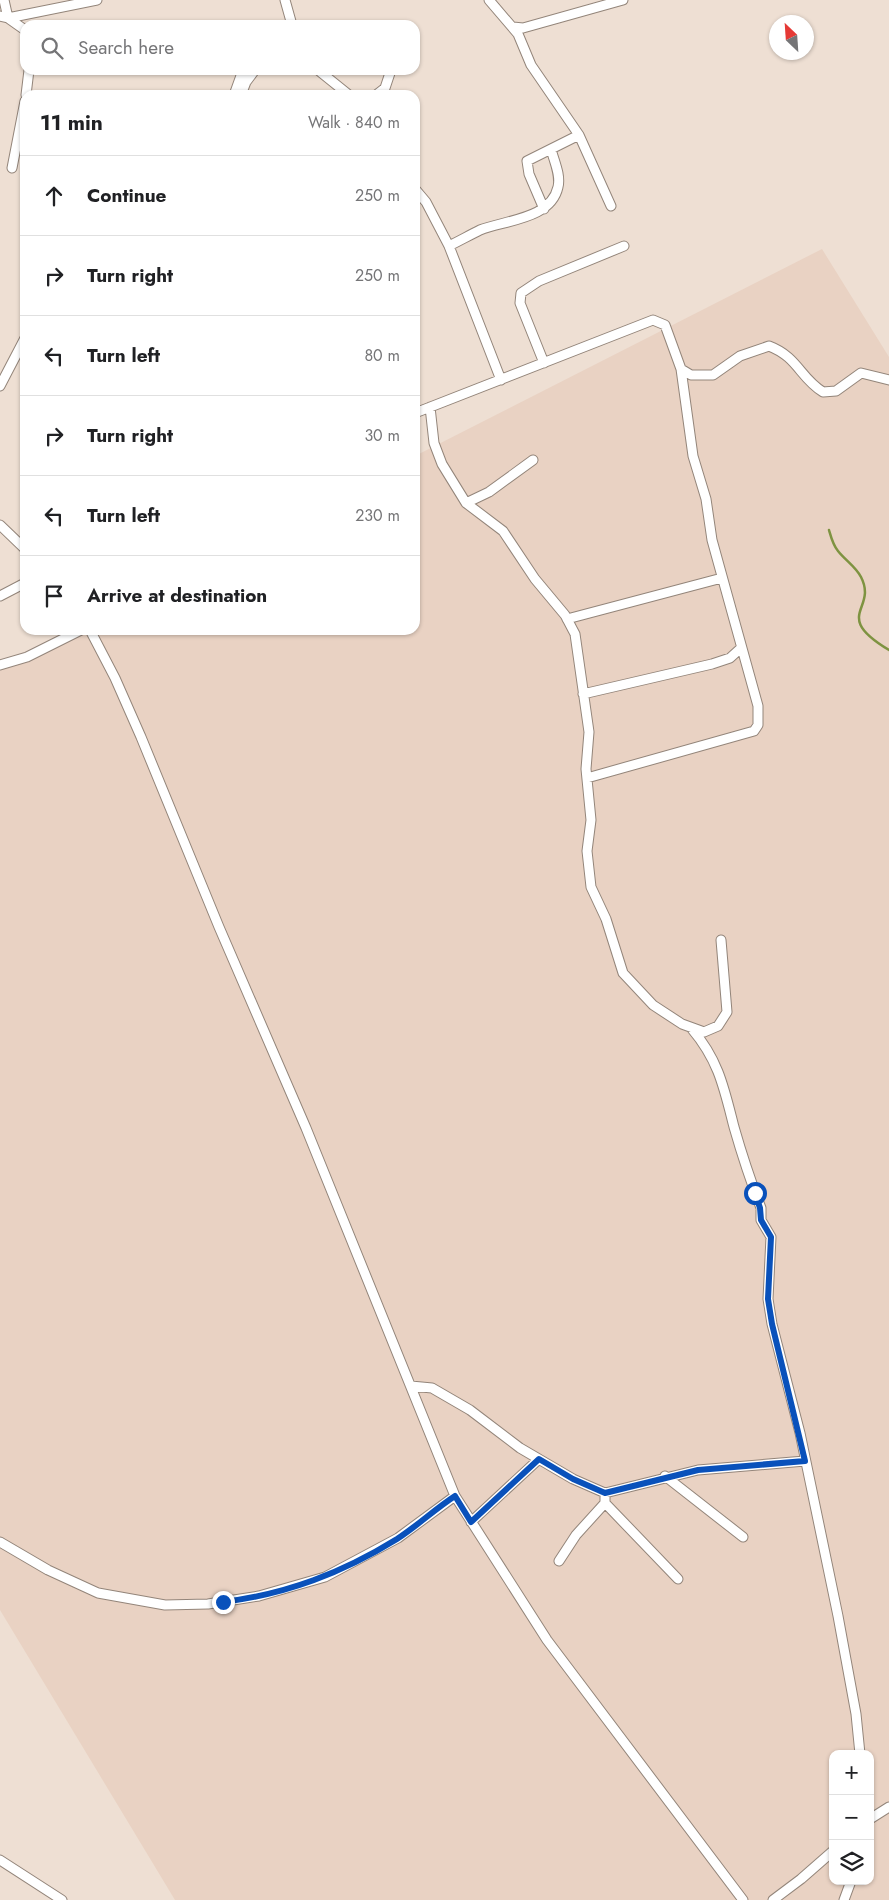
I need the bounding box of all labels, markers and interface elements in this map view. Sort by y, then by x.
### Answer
north arrow [769,15,814,60]
search box [20,20,420,75]
icon: search [38,34,66,62]
text: Search here [78,34,174,61]
text: 11 min [40,108,103,138]
text: Walk · 840 m [308,111,400,134]
icon: ahead [40,182,68,210]
text: Continue [87,182,166,209]
text: 250 m [355,184,400,207]
icon: right [40,262,68,290]
text: Turn right [87,262,173,289]
text: 250 m [355,264,400,287]
icon: left [40,342,68,370]
text: Turn left [87,342,160,369]
text: 80 m [364,344,400,367]
icon: right [40,422,68,450]
text: Turn right [87,422,173,449]
text: 30 m [364,424,400,447]
icon: left [40,502,68,530]
text: Turn left [87,502,160,529]
text: 230 m [355,504,400,527]
icon: arrive [40,582,68,610]
text: Arrive at destination [87,582,267,609]
route start [744,1182,767,1205]
route end [212,1591,235,1614]
map controls [829,1750,874,1885]
button: + [829,1750,874,1795]
button: − [829,1795,874,1840]
button: layers [829,1840,874,1885]

